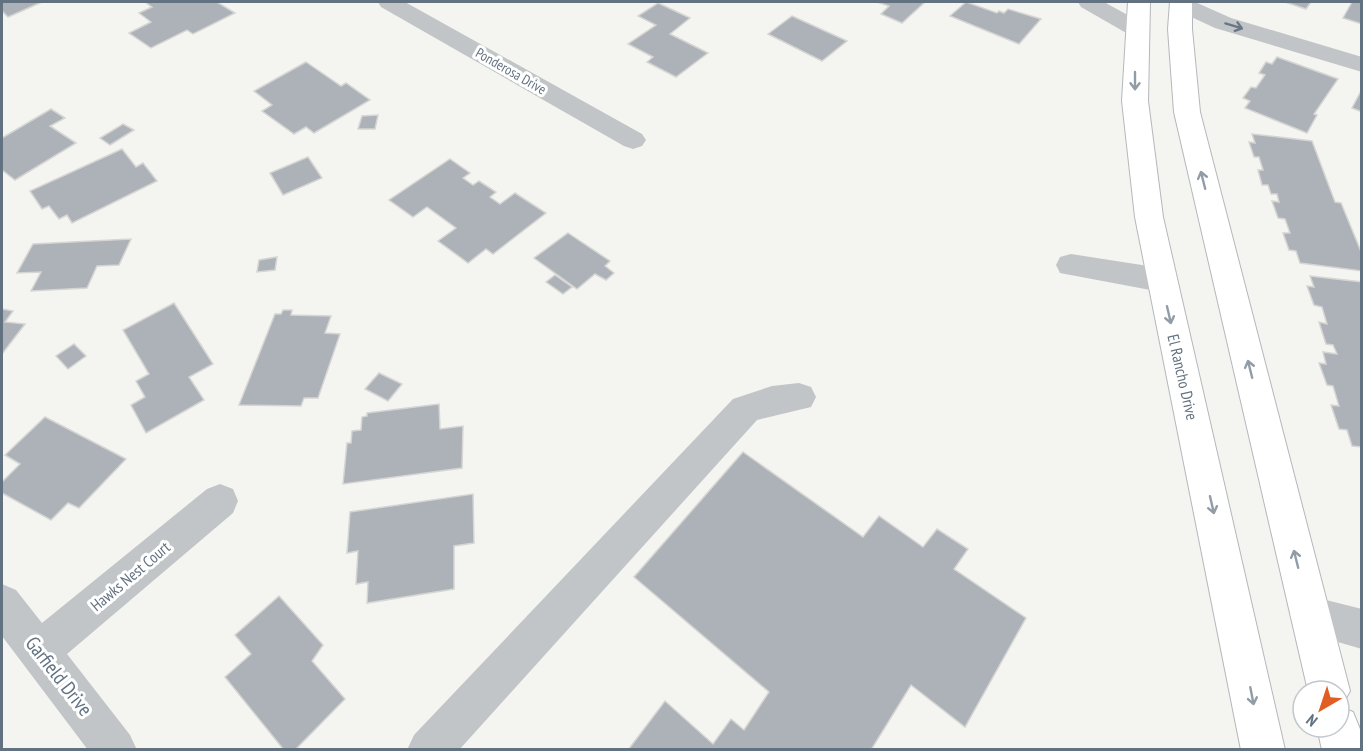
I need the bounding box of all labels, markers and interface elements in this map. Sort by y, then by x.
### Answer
one-way arrow [1224,21,1243,32]
street label: Ponderosa Drive [472,44,550,99]
one-way arrow [1129,70,1141,90]
one-way arrow [1197,171,1209,190]
one-way arrow [1163,305,1175,324]
street label: El Rancho Drive [1163,332,1203,422]
one-way arrow [1243,360,1255,379]
one-way arrow [1207,495,1218,514]
street label: Hawks Nest Court [86,537,174,615]
one-way arrow [1289,550,1301,569]
street label: Garfield Drive [20,631,98,721]
north arrow [1291,679,1351,739]
one-way arrow [1247,686,1259,705]
text: N [1302,710,1321,731]

